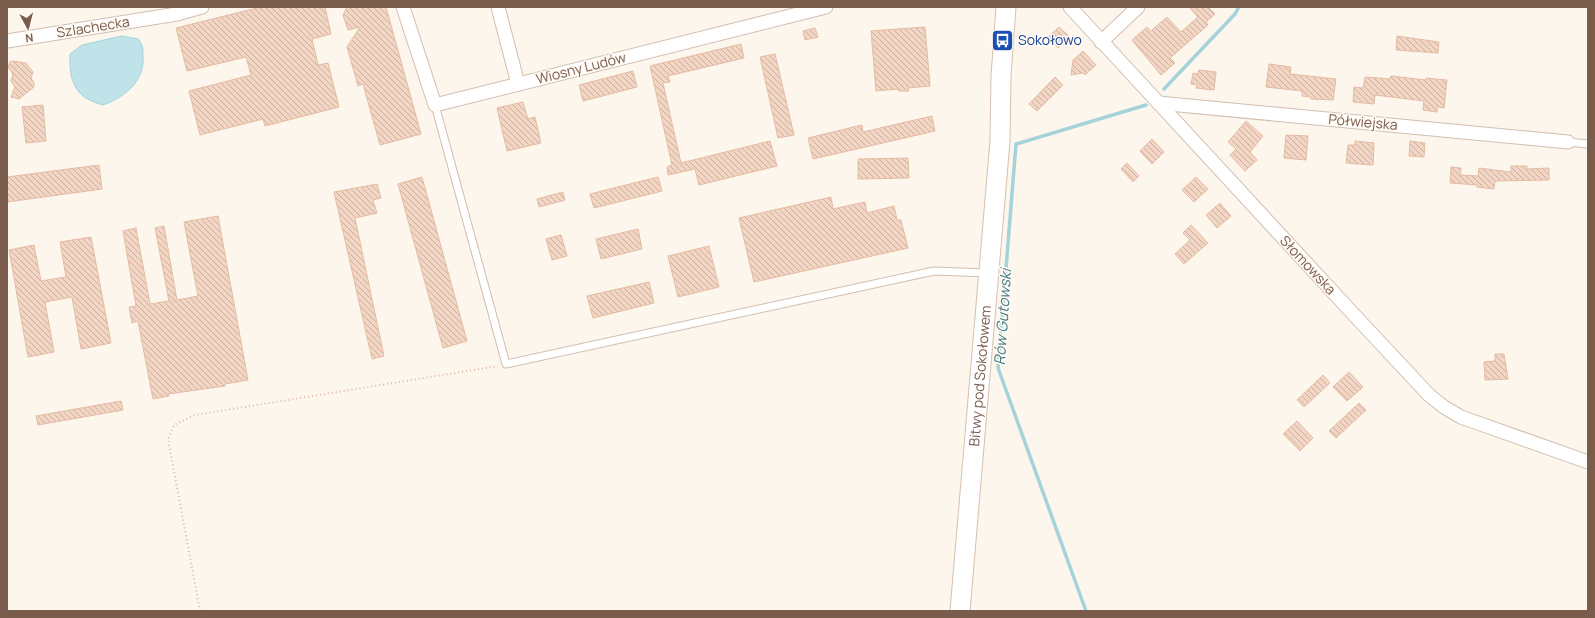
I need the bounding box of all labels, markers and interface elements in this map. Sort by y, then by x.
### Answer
north arrow [8,8,48,48]
street label: Szlachecka [55,11,131,42]
bus stop icon: Sokołowo [990,27,1016,53]
text: N [24,30,34,46]
place label: Sokołowo [1018,30,1082,49]
street label: Wiosny Ludów [534,47,628,88]
street label: Półwiejska [1328,109,1399,134]
street label: Słomowska [1276,231,1341,298]
water label: Rów Gutowski [989,266,1017,366]
street label: Bitwy pod Sokołowem [964,304,995,447]

